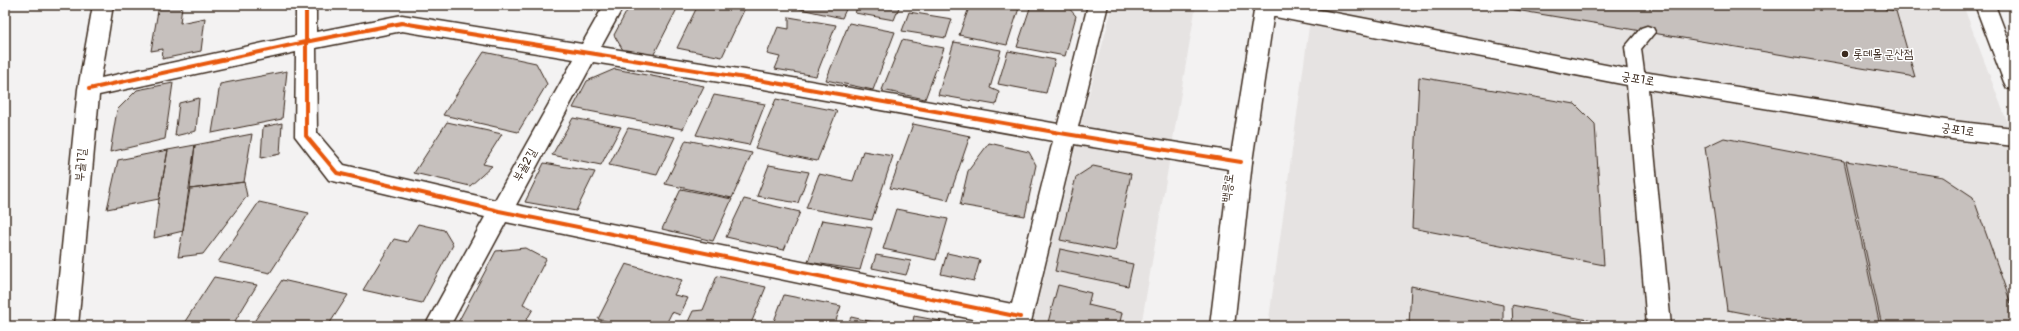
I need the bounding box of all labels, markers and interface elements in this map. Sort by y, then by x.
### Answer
place label: 롯데몰 군산점 [1853,47,1914,62]
marker: 롯데몰 군산점 [1840,49,1850,59]
street label: 궁포1로 [1620,69,1656,89]
street label: 궁포1로 [1940,120,1976,140]
street label: 부골2길 [510,145,540,184]
street label: 부골1길 [72,147,90,182]
street label: 백릉로 [1219,173,1237,203]

